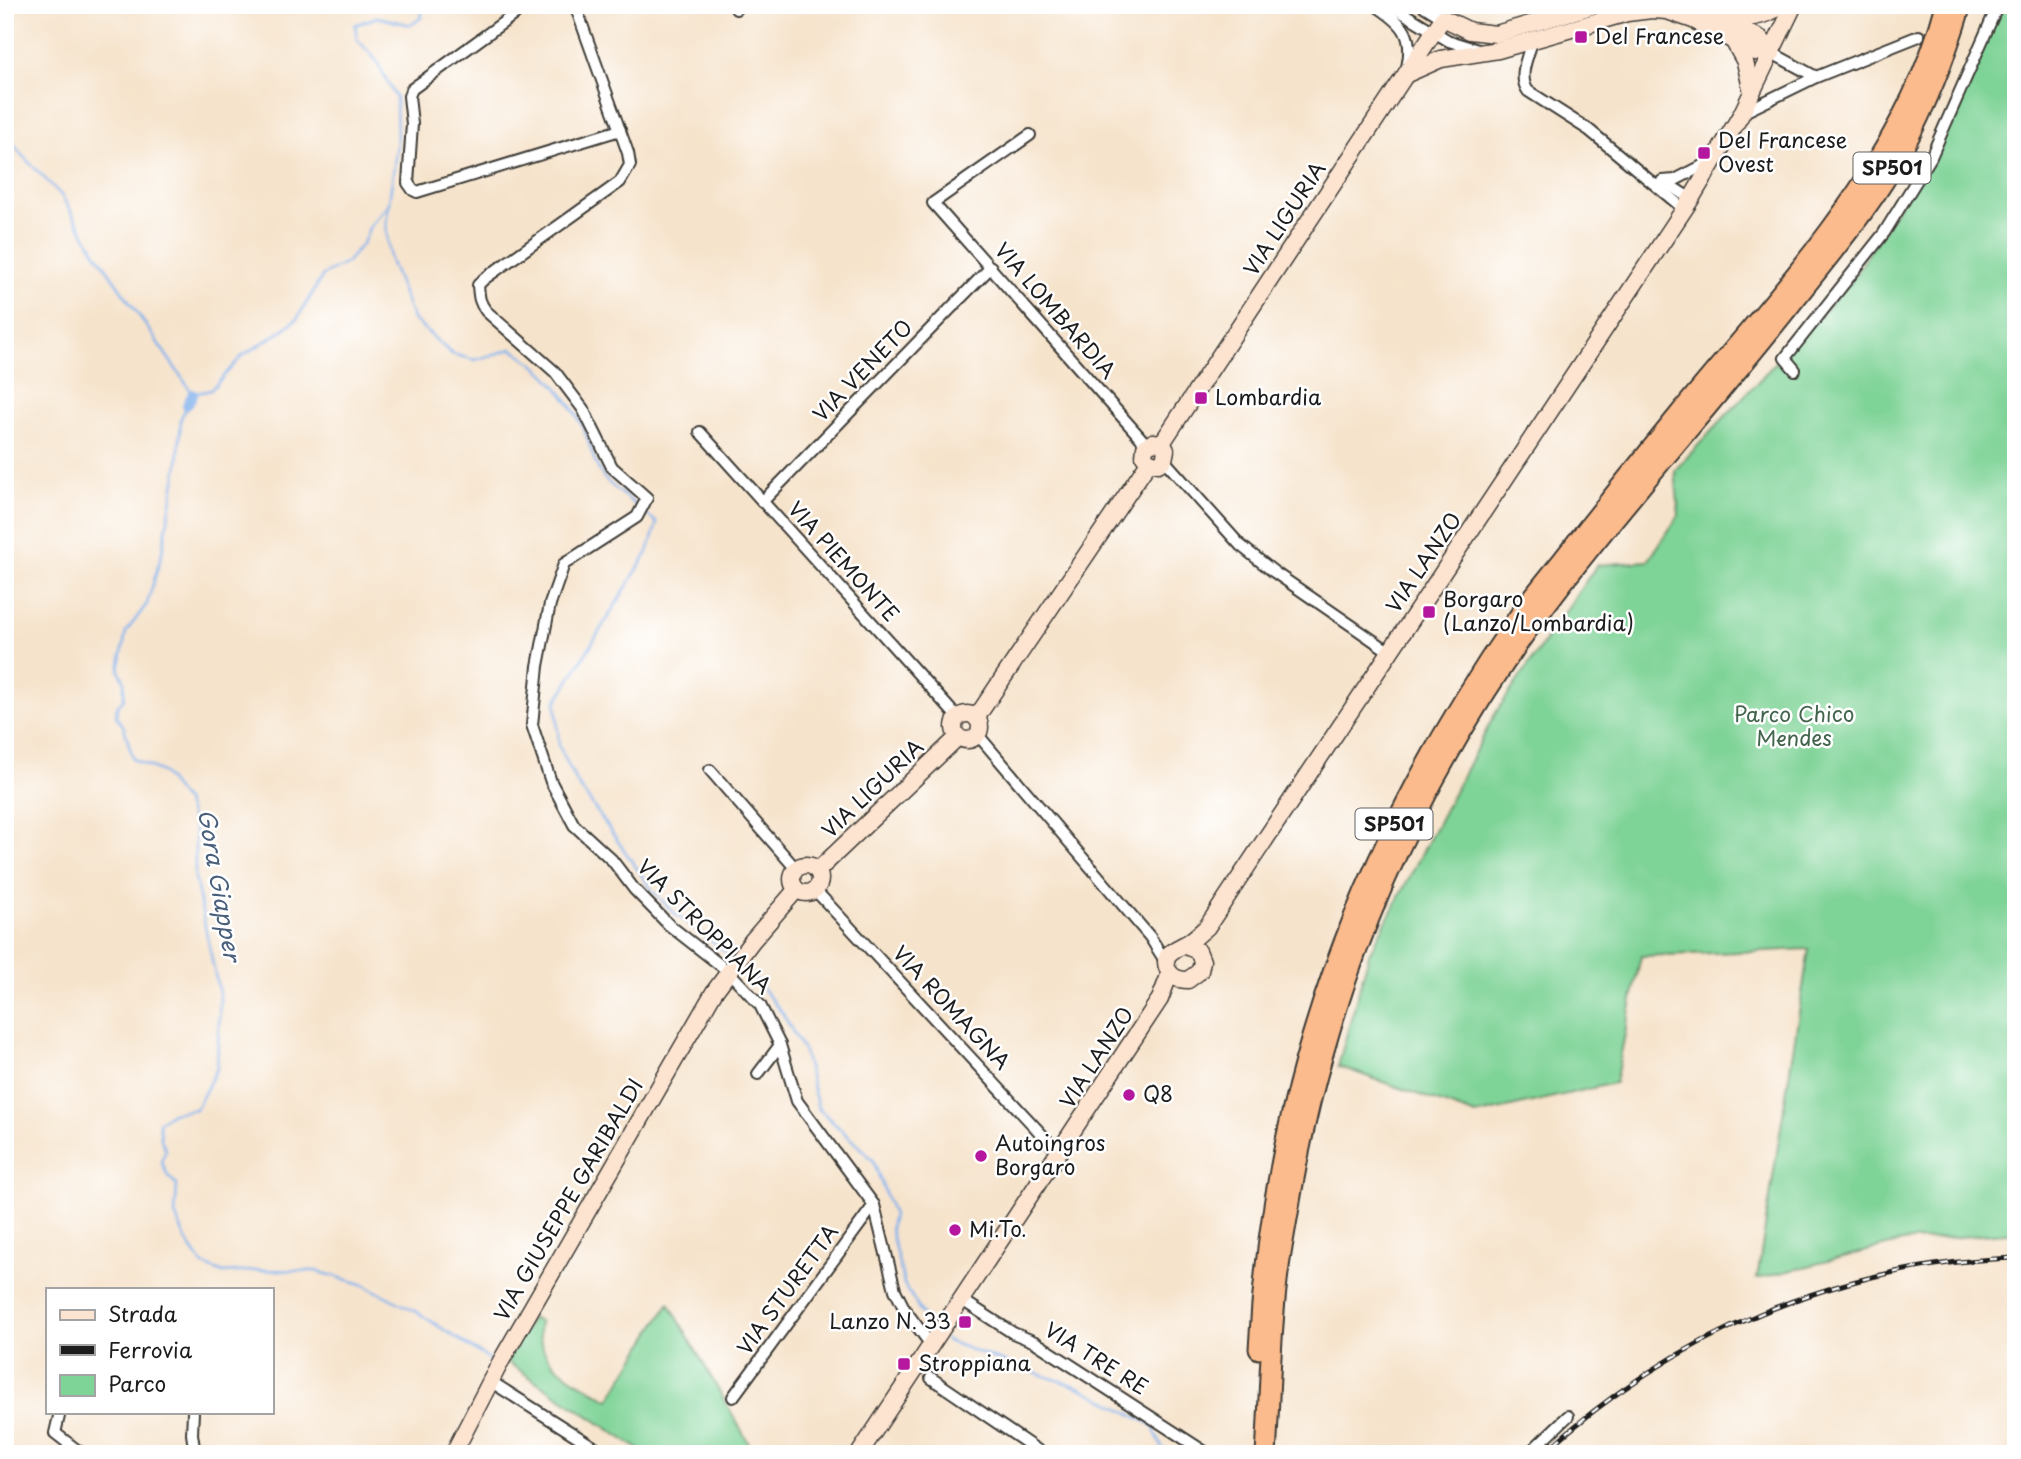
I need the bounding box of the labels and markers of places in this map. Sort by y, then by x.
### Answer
place label: Del Francese [1595,19,1724,51]
marker: Del Francese [1573,29,1589,45]
place label: Del Francese Ovest [1718,123,1847,179]
marker: Del Francese Ovest [1696,145,1712,161]
place label: Lombardia [1215,380,1322,412]
marker: Lombardia [1193,390,1209,406]
place label: Borgaro (Lanzo/Lombardia) [1443,582,1634,638]
marker: Borgaro (Lanzo/Lombardia) [1421,604,1437,620]
place label: Q8 [1143,1077,1173,1109]
marker: Q8 [1121,1087,1137,1103]
place label: Autoingros Borgaro [995,1126,1105,1182]
marker: Autoingros Borgaro [973,1148,989,1164]
place label: Mi.To. [969,1212,1027,1244]
marker: Mi.To. [947,1222,963,1238]
place label: Lanzo N. 33 [829,1304,951,1336]
marker: Lanzo N. 33 [957,1314,973,1330]
place label: Stroppiana [918,1346,1031,1378]
marker: Stroppiana [896,1356,912,1372]

